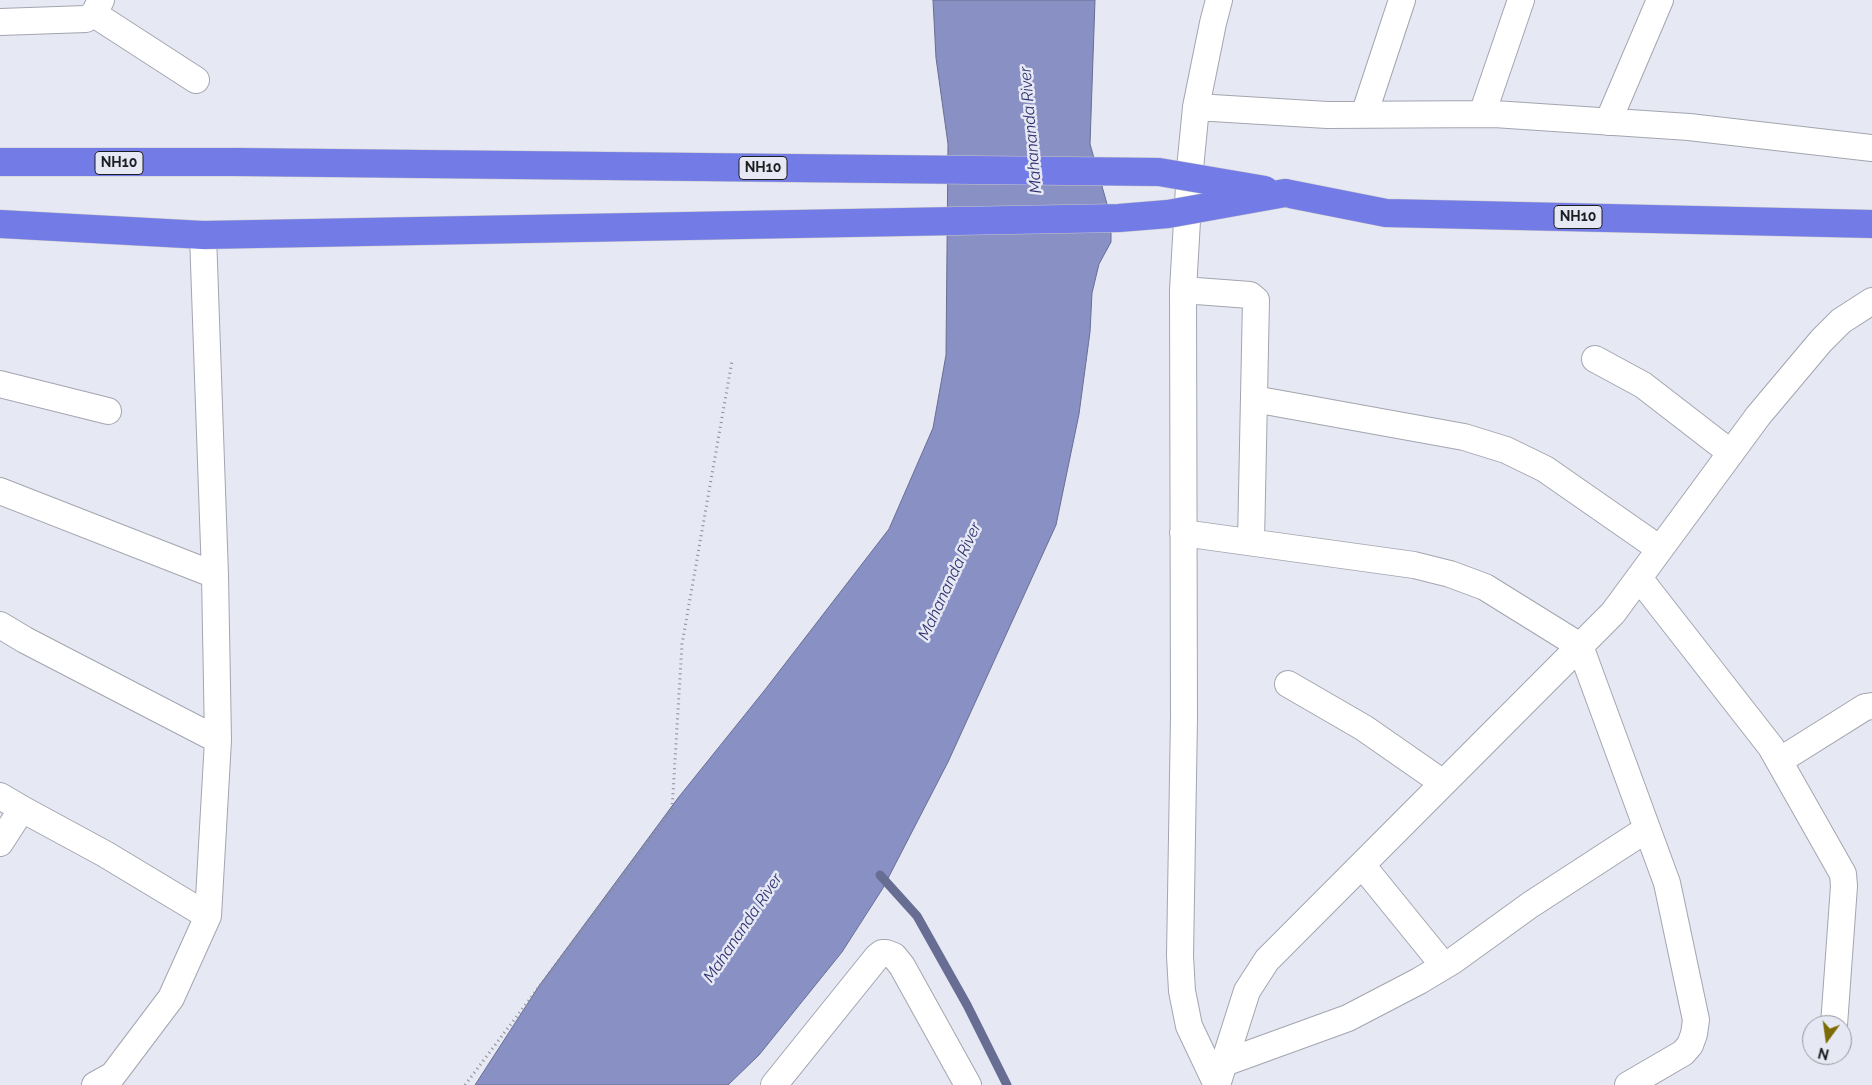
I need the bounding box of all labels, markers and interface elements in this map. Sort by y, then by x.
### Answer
water label: Mahananda River [1016,66,1046,194]
road number: NH10 [95,152,143,174]
road number: NH10 [739,156,787,180]
road number: NH10 [1554,206,1602,228]
water label: Mahananda River [914,519,986,643]
water label: Mahananda River [700,870,786,986]
north arrow [1802,1015,1852,1065]
text: N [1816,1045,1831,1063]

